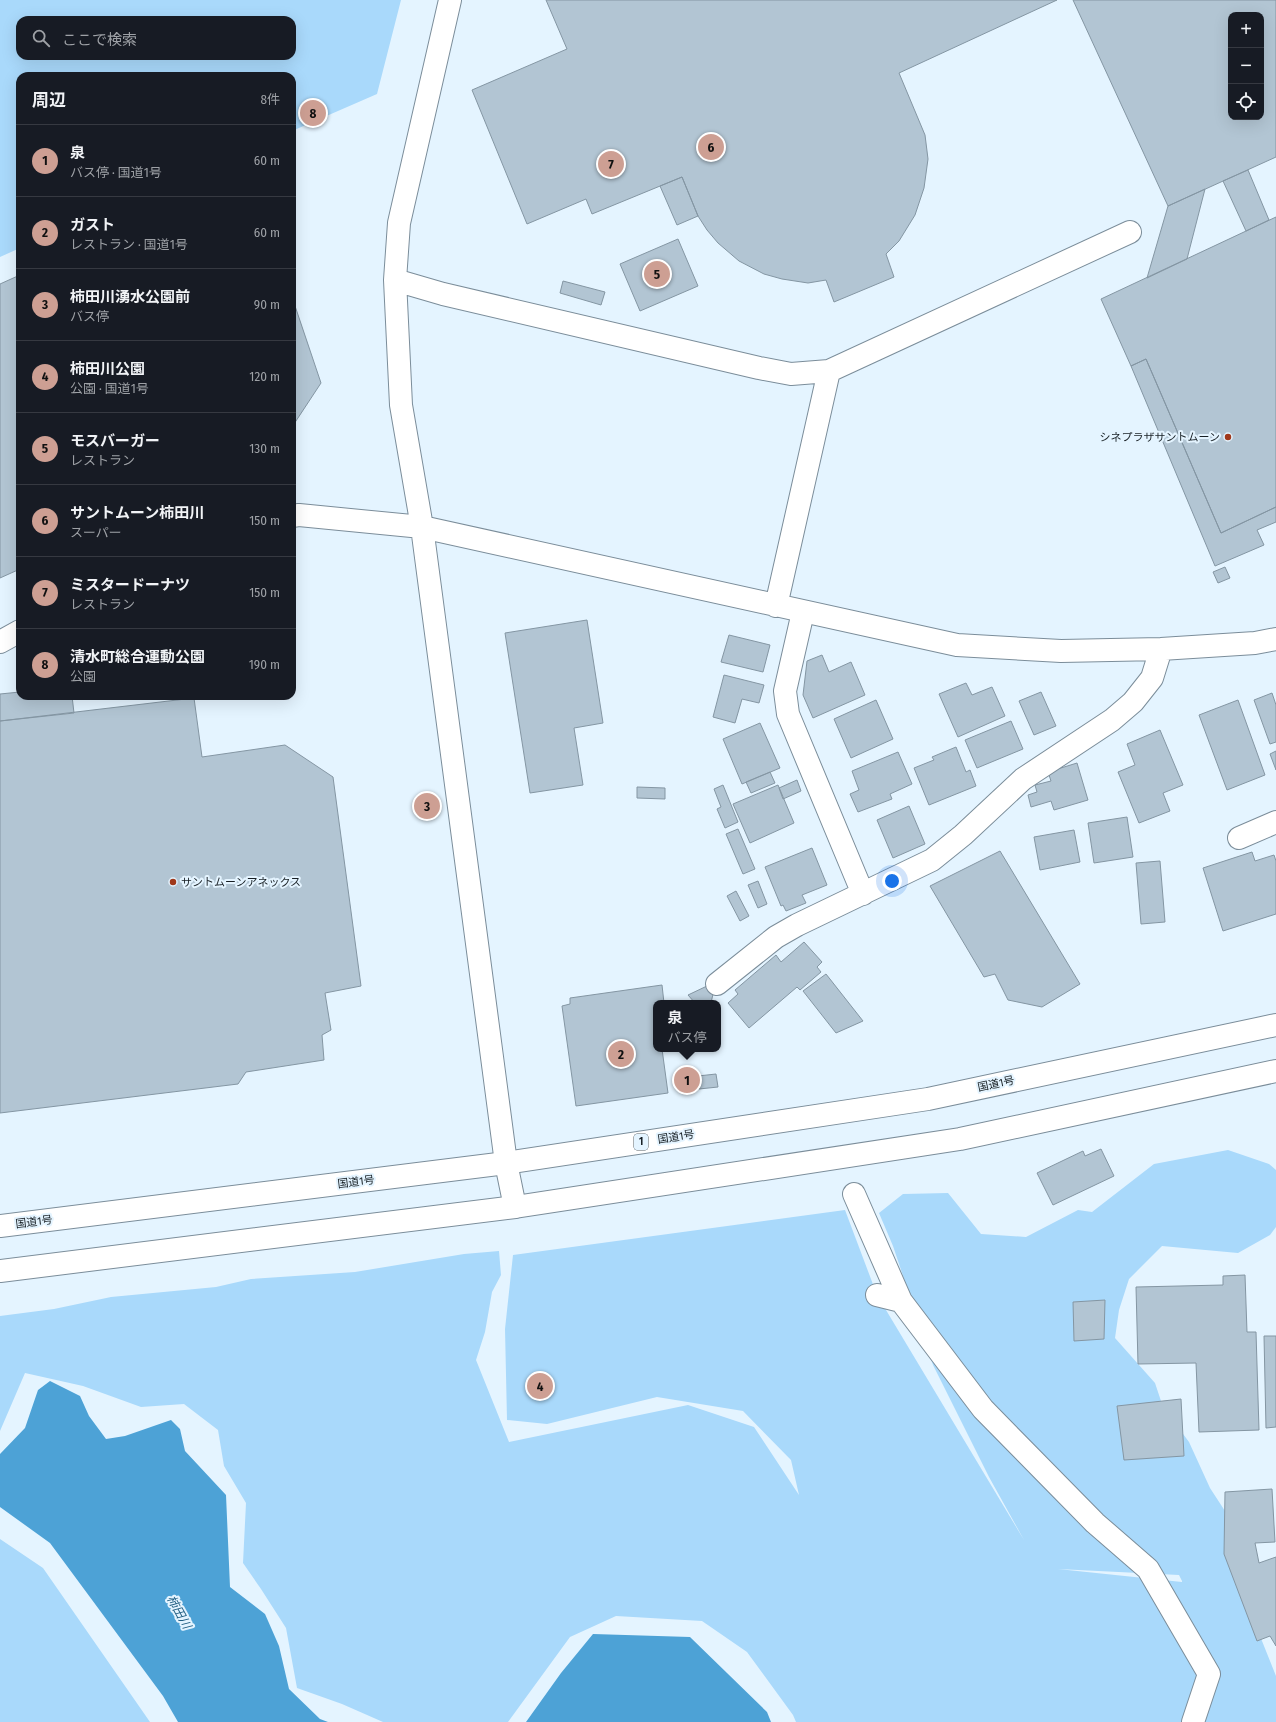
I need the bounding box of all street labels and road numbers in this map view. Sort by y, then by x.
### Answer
street label: 国道1号 [976,1074,1016,1094]
street label: 国道1号 [657,1128,695,1146]
road number: 1 [634,1134,648,1150]
street label: 国道1号 [337,1173,375,1191]
street label: 国道1号 [15,1213,53,1231]

